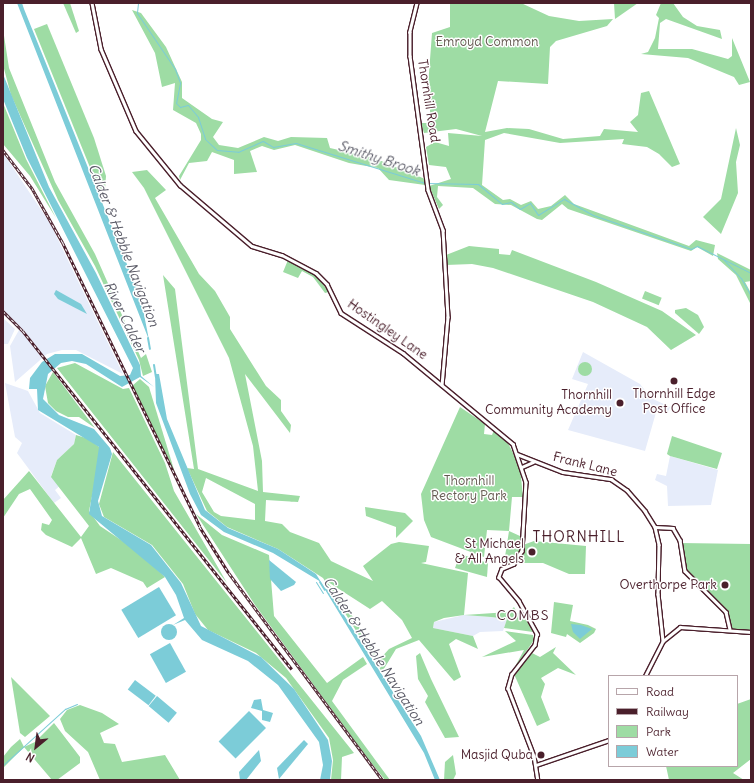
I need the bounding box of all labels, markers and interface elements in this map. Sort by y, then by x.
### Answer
park label: Emroyd Common [436,34,538,50]
street label: Thornhill Road [414,58,442,144]
water label: Smithy Brook [336,137,422,179]
water label: Calder & Hebble Navigation [85,161,163,329]
water label: River Calder [101,279,149,355]
street label: Hostingley Lane [344,297,430,363]
marker: Thornhill Edge Post Office [669,376,679,386]
place label: Thornhill Edge Post Office [632,387,716,418]
place label: Thornhill Community Academy [485,388,612,419]
marker: Thornhill Community Academy [615,398,625,408]
street label: Frank Lane [551,449,619,481]
park label: Thornhill Rectory Park [431,474,507,505]
district label: THORNHILL [533,528,625,546]
place label: St Michael & All Angels [455,537,524,568]
marker: St Michael & All Angels [527,547,537,557]
water label: Calder & Hebble Navigation [320,574,428,728]
place label: Overthorpe Park [619,577,717,593]
marker: Overthorpe Park [720,580,730,590]
district label: COMBS [496,607,550,623]
legend [608,675,738,767]
text: Road [646,684,674,699]
text: Railway [646,704,689,719]
text: Park [646,724,671,739]
north arrow [16,727,56,767]
text: Water [646,744,679,759]
place label: Masjid Quba [461,747,533,763]
text: N [23,750,37,765]
marker: Masjid Quba [536,750,546,760]

